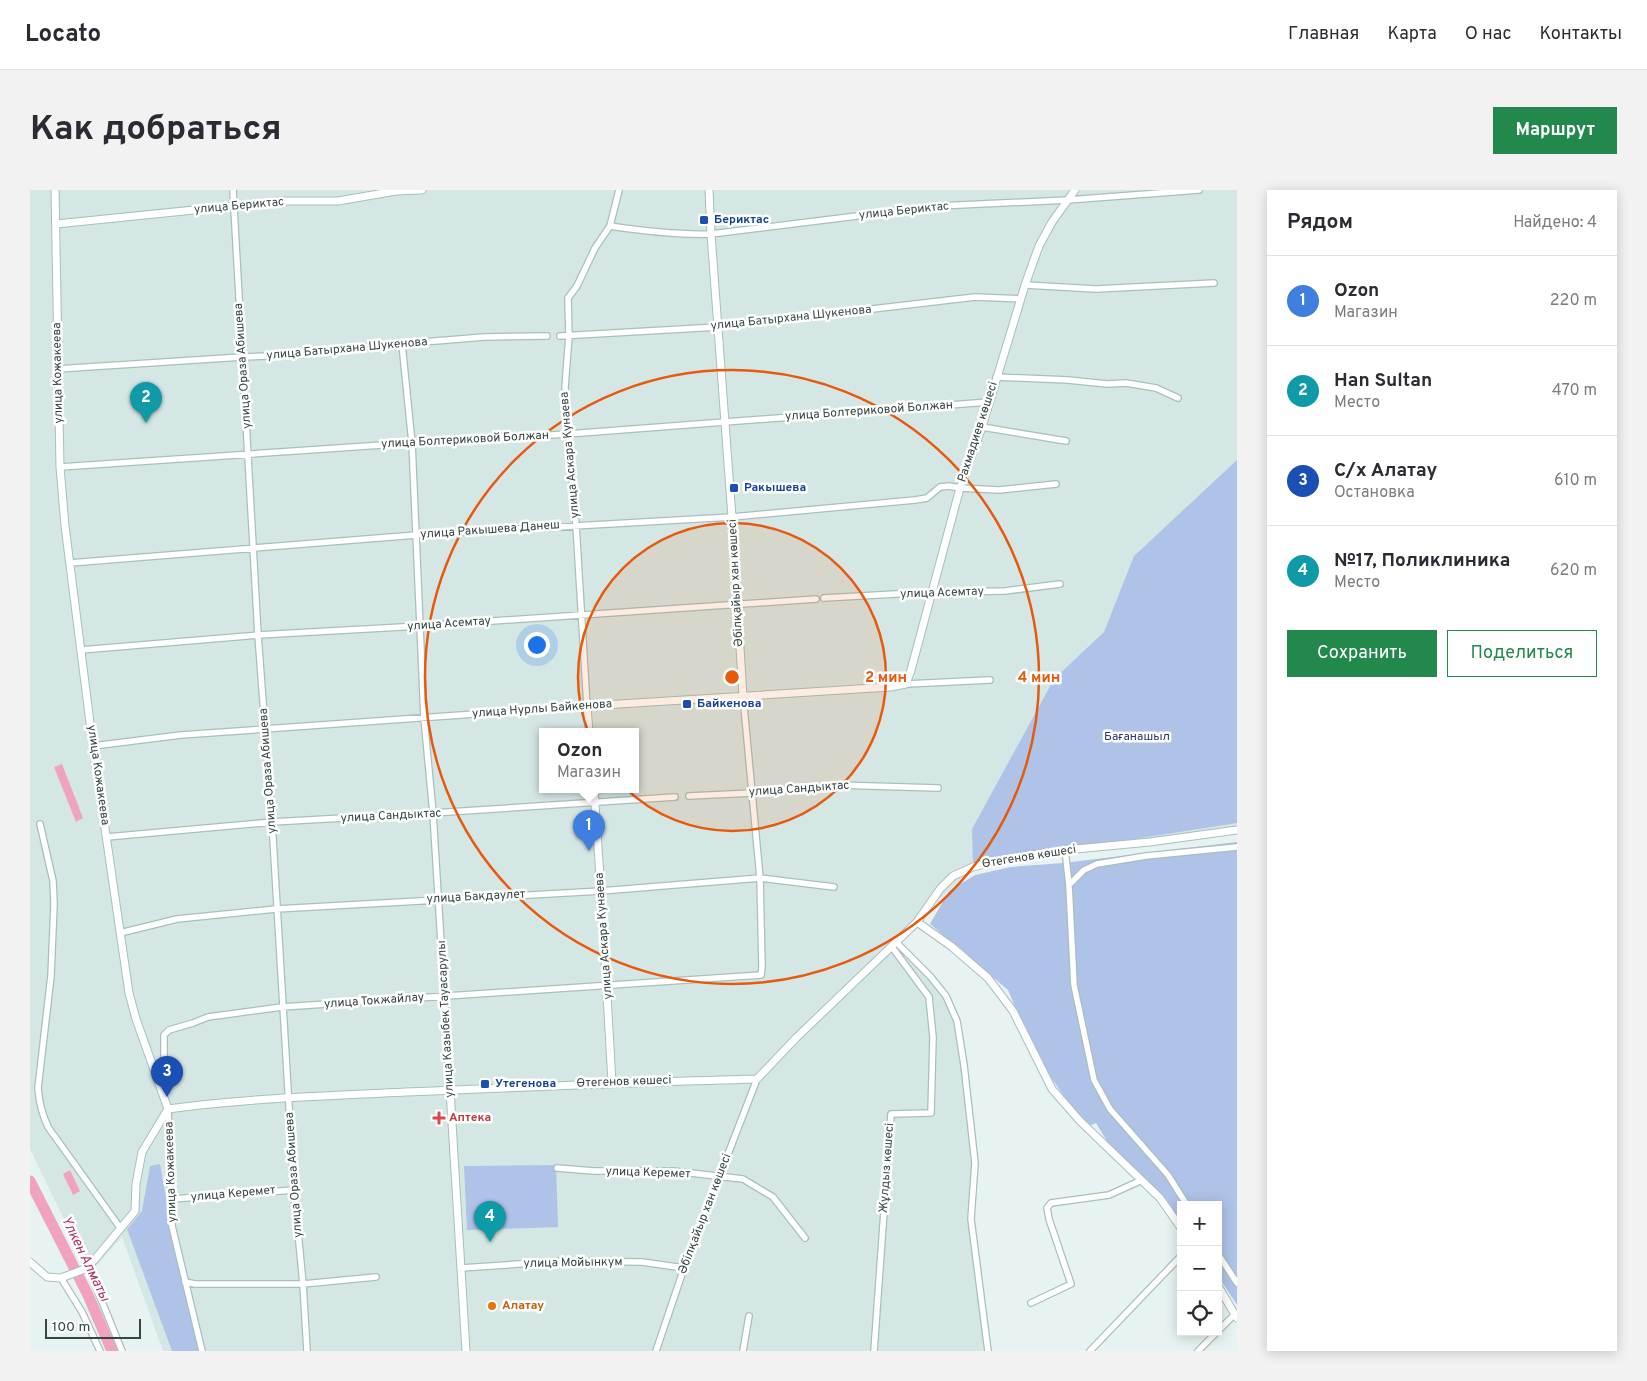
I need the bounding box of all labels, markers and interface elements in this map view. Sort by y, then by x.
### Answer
text: Locato [25,20,101,50]
text: Главная [1288,23,1359,46]
text: Карта [1387,23,1437,46]
text: О нас [1465,23,1511,46]
text: Контакты [1539,23,1622,46]
button: Маршрут [1493,107,1617,154]
text: Как добраться [30,108,282,152]
street label: улица Бериктас [193,194,285,218]
street label: улица Бериктас [858,198,950,224]
text: Рядом [1287,209,1353,236]
place label: Бериктас [714,212,769,228]
text: Найдено: 4 [1513,213,1597,233]
marker: Бериктас [698,214,710,226]
text: Ozon [1334,279,1379,303]
text: 1 [1300,291,1306,311]
text: 220 m [1550,291,1597,311]
street label: улица Батырхана Шукенова [710,302,872,334]
street label: улица Ораза Абишева [231,303,255,429]
text: Магазин [1334,303,1398,323]
street label: улица Кожакеева [49,322,67,424]
street label: улица Батырхана Шукенова [266,334,428,364]
text: Han Sultan [1334,369,1432,393]
street label: Рахмадиев көшесі [954,380,1002,484]
text: 2 [1298,381,1308,401]
text: 470 m [1552,381,1597,401]
pin: 2 [130,382,162,423]
street label: улица Аскара Кунаева [556,391,584,519]
text: Место [1334,393,1380,413]
street label: улица Болтериковой Болжан [785,397,953,425]
street label: улица Болтериковой Болжан [381,428,549,452]
text: С/х Алатау [1334,459,1437,483]
text: 3 [1298,471,1308,491]
text: 610 m [1554,471,1597,491]
place label: Ракышева [744,480,806,496]
marker: Ракышева [728,482,740,494]
text: Остановка [1334,483,1415,503]
street label: улица Ракышева Данеш [420,517,560,543]
street label: Әбілқайыр хан көшесі [725,519,747,647]
text: №17, Поликлиника [1334,549,1510,573]
text: 4 [1298,561,1308,581]
text: 620 m [1550,561,1597,581]
text: Место [1334,573,1380,593]
street label: улица Асемтау [900,584,984,602]
street label: улица Асемтау [407,613,491,635]
button: Сохранить [1287,630,1437,677]
button: Поделиться [1447,630,1597,677]
your location [524,632,550,658]
centre of rings [723,668,741,686]
text: 2 мин [865,669,907,688]
text: 4 мин [1018,669,1060,688]
street label: улица Нурлы Байкенова [471,696,613,722]
place label: Байкенова [697,696,761,712]
marker: Байкенова [681,698,693,710]
street label: улица Ораза Абишева [256,708,280,834]
street label: улица Кожакеева [83,724,113,826]
popup [539,728,639,793]
park label: Бағанашыл [1104,729,1170,745]
text: Ozon [557,739,602,763]
text: Магазин [557,763,621,783]
street label: улица Сандыктас [748,778,850,800]
street label: улица Сандыктас [340,805,442,827]
pin: 1 [573,810,605,851]
street label: Өтегенов көшесі [981,842,1077,872]
street label: улица Аскара Кунаева [592,872,616,1000]
street label: улица Бакдаулет [426,886,526,908]
street label: улица Казыбек Тауасарулы [434,940,458,1098]
street label: улица Токжайлау [323,990,425,1012]
pin: 3 [151,1056,183,1097]
street label: Өтегенов көшесі [576,1072,672,1092]
place label: Утегенова [495,1076,556,1092]
marker: Утегенова [479,1078,491,1090]
place label: Аптека [449,1110,491,1126]
street label: улица Ораза Абишева [282,1112,306,1238]
marker: Аптека [433,1112,445,1124]
street label: улица Кожакеева [161,1121,181,1223]
street label: Жұлдыз көшесі [876,1123,898,1213]
street label: Әбілқайыр хан көшесі [675,1151,735,1277]
street label: улица Керемет [605,1164,691,1182]
street label: улица Керемет [190,1182,277,1206]
pin: 4 [474,1201,506,1242]
map controls [1177,1201,1222,1336]
button: + [1177,1201,1222,1246]
water label: Үлкен Алматы [57,1214,113,1305]
button: − [1177,1246,1222,1291]
street label: улица Мойынкум [523,1254,623,1272]
button: locate [1177,1291,1222,1336]
place label: Алатау [502,1298,544,1314]
marker: Алатау [486,1300,498,1312]
scale bar [45,1316,141,1339]
text: 100 m [52,1319,90,1336]

